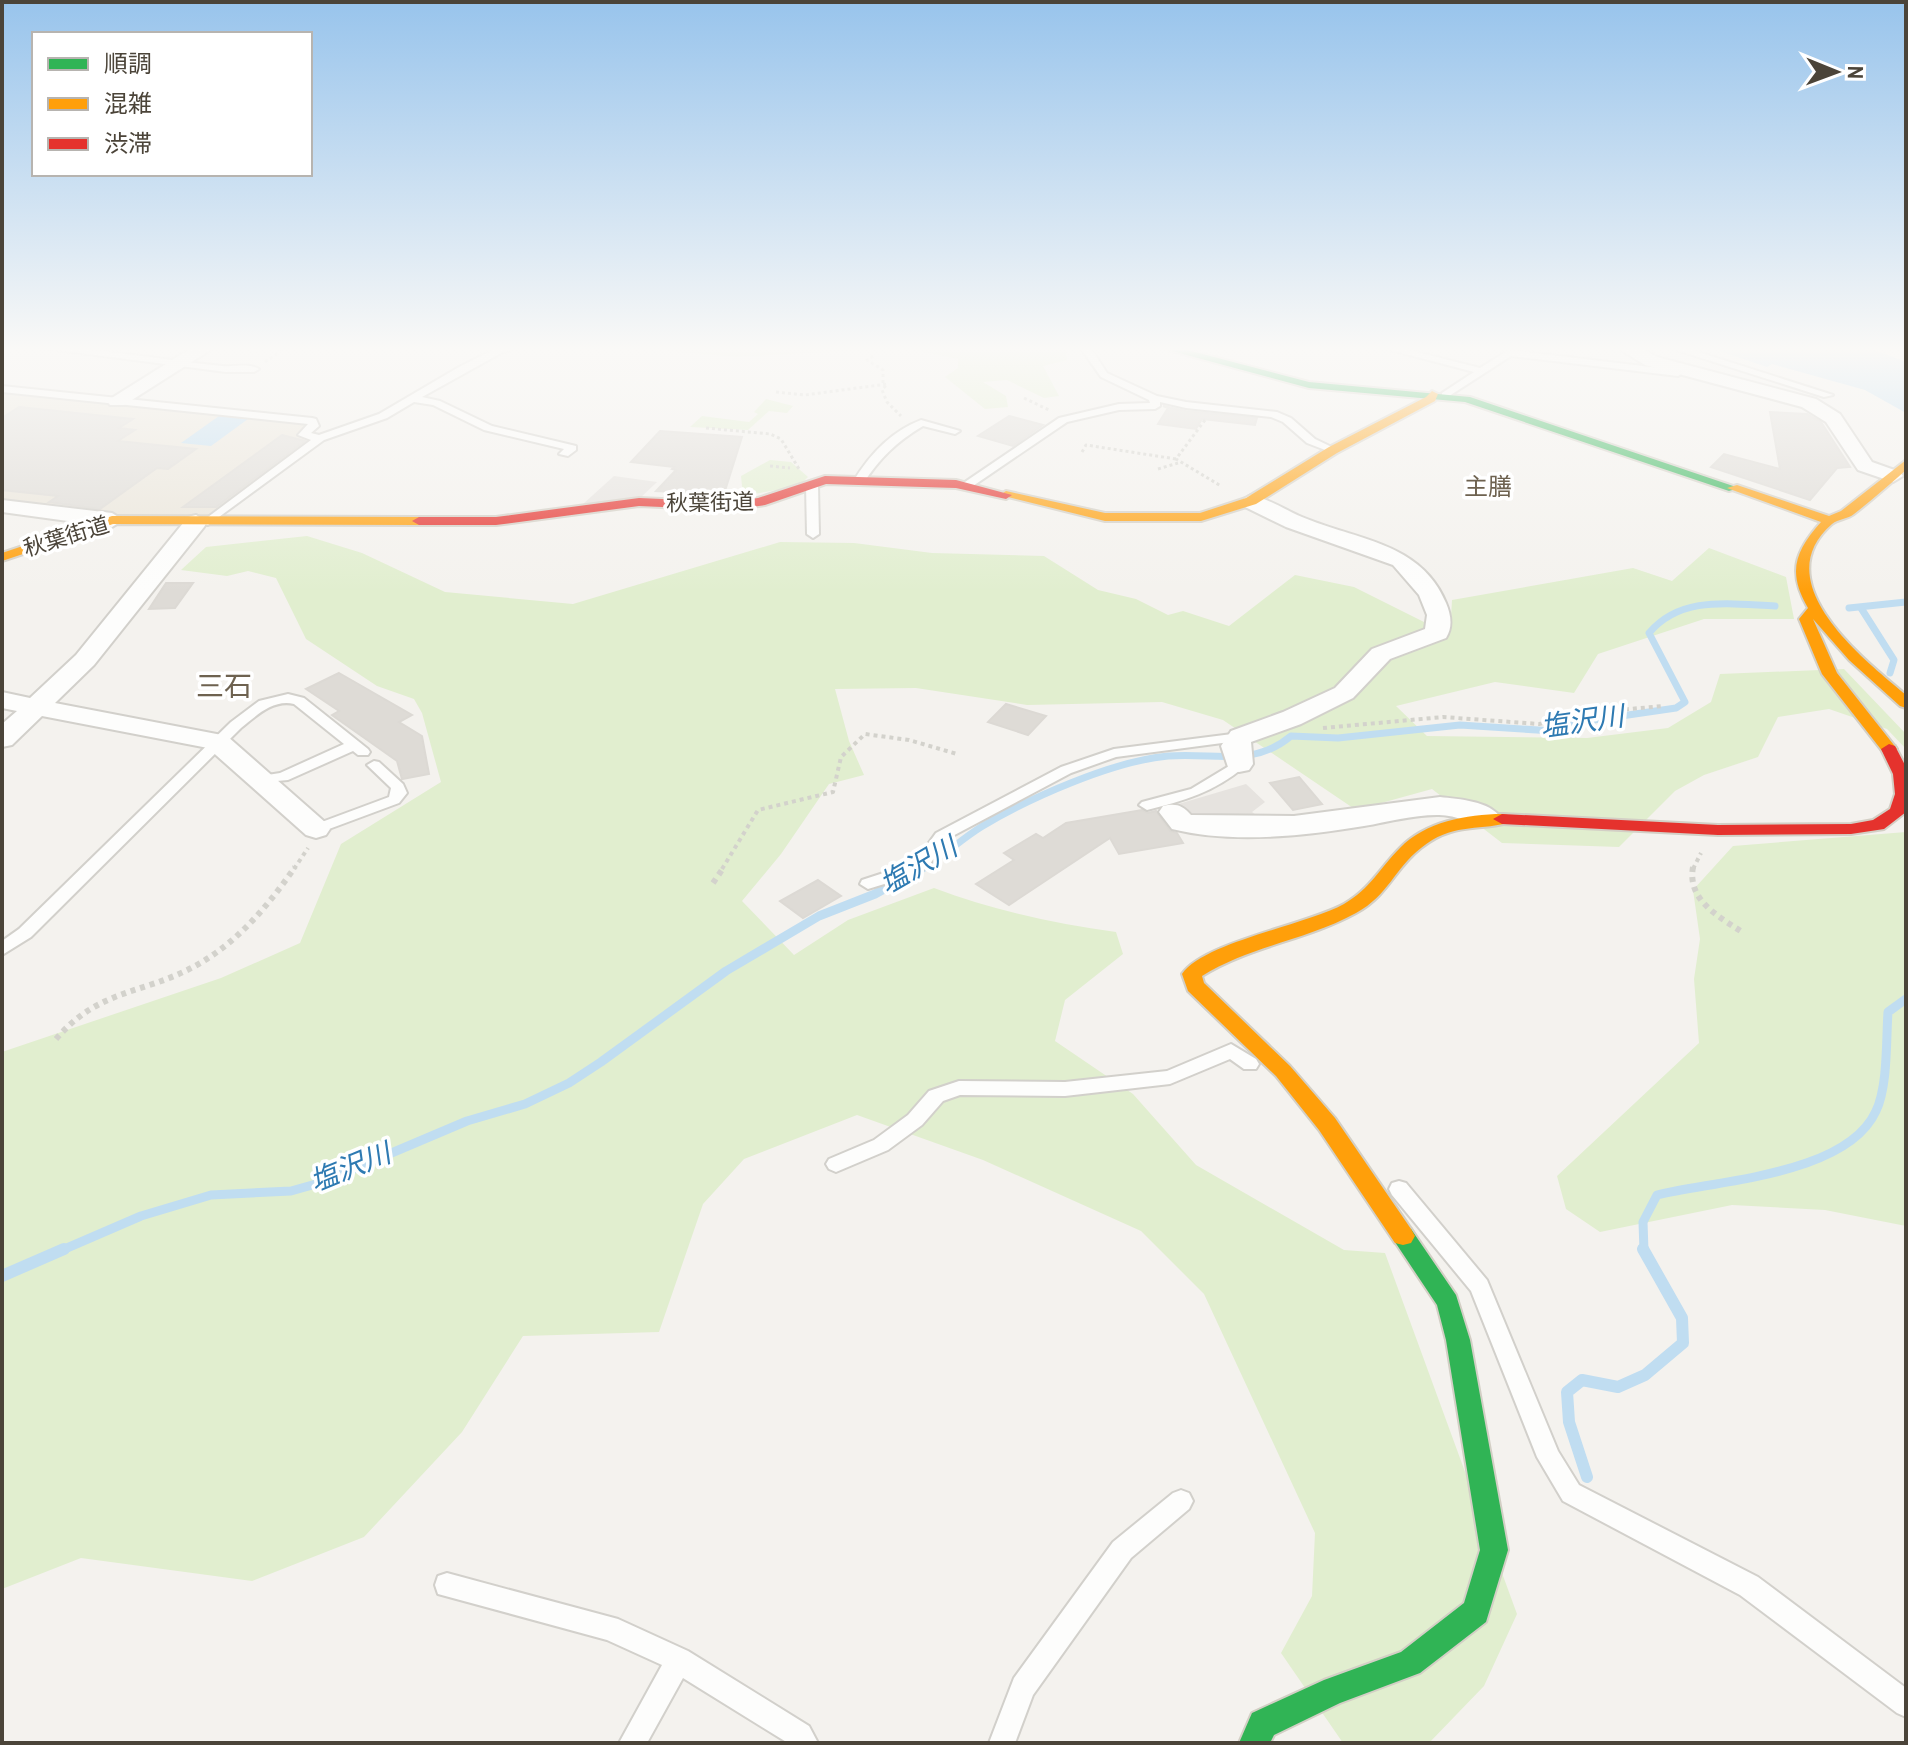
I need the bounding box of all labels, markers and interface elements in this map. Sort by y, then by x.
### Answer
legend [32,32,312,176]
north arrow [1796,32,1876,112]
text: 順調 [104,47,152,79]
text: N [1841,66,1871,79]
text: 混雑 [104,87,152,119]
text: 渋滞 [104,127,152,159]
district label: 主膳 [1464,470,1512,502]
street label: 秋葉街道 [666,486,754,518]
street label: 秋葉街道 [20,509,112,563]
district label: 三石 [196,667,252,705]
water label: 塩沢川 [1538,696,1629,746]
water label: 塩沢川 [872,826,966,902]
water label: 塩沢川 [304,1133,399,1200]

